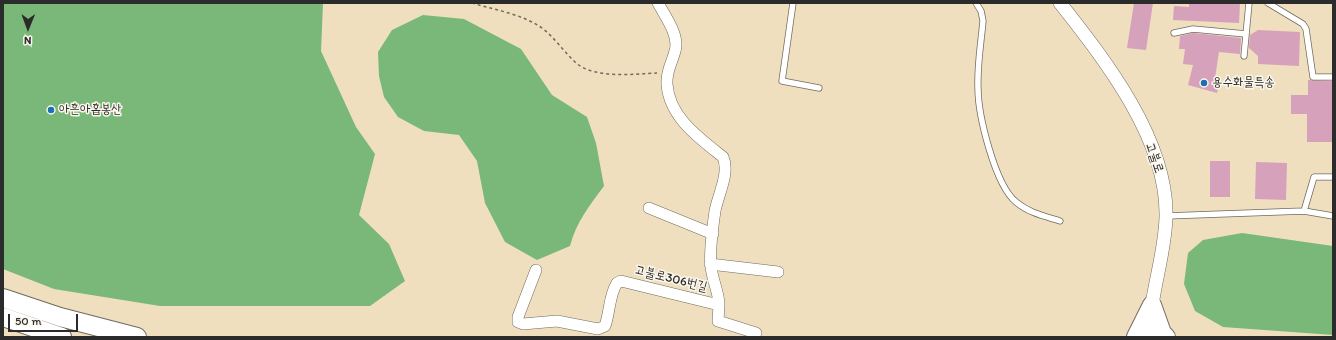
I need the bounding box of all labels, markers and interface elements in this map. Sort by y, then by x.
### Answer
north arrow [8,8,48,48]
text: N [24,34,32,47]
place label: 용수화물특송 [1212,75,1275,91]
marker: 용수화물특송 [1199,78,1209,88]
place label: 아흔아홉봉산 [59,102,122,118]
marker: 아흔아홉봉산 [46,105,56,115]
street label: 고불로 [1142,141,1166,175]
street label: 고불로306번길 [633,262,709,296]
scale bar [10,306,80,332]
text: 50 m [15,314,41,328]

